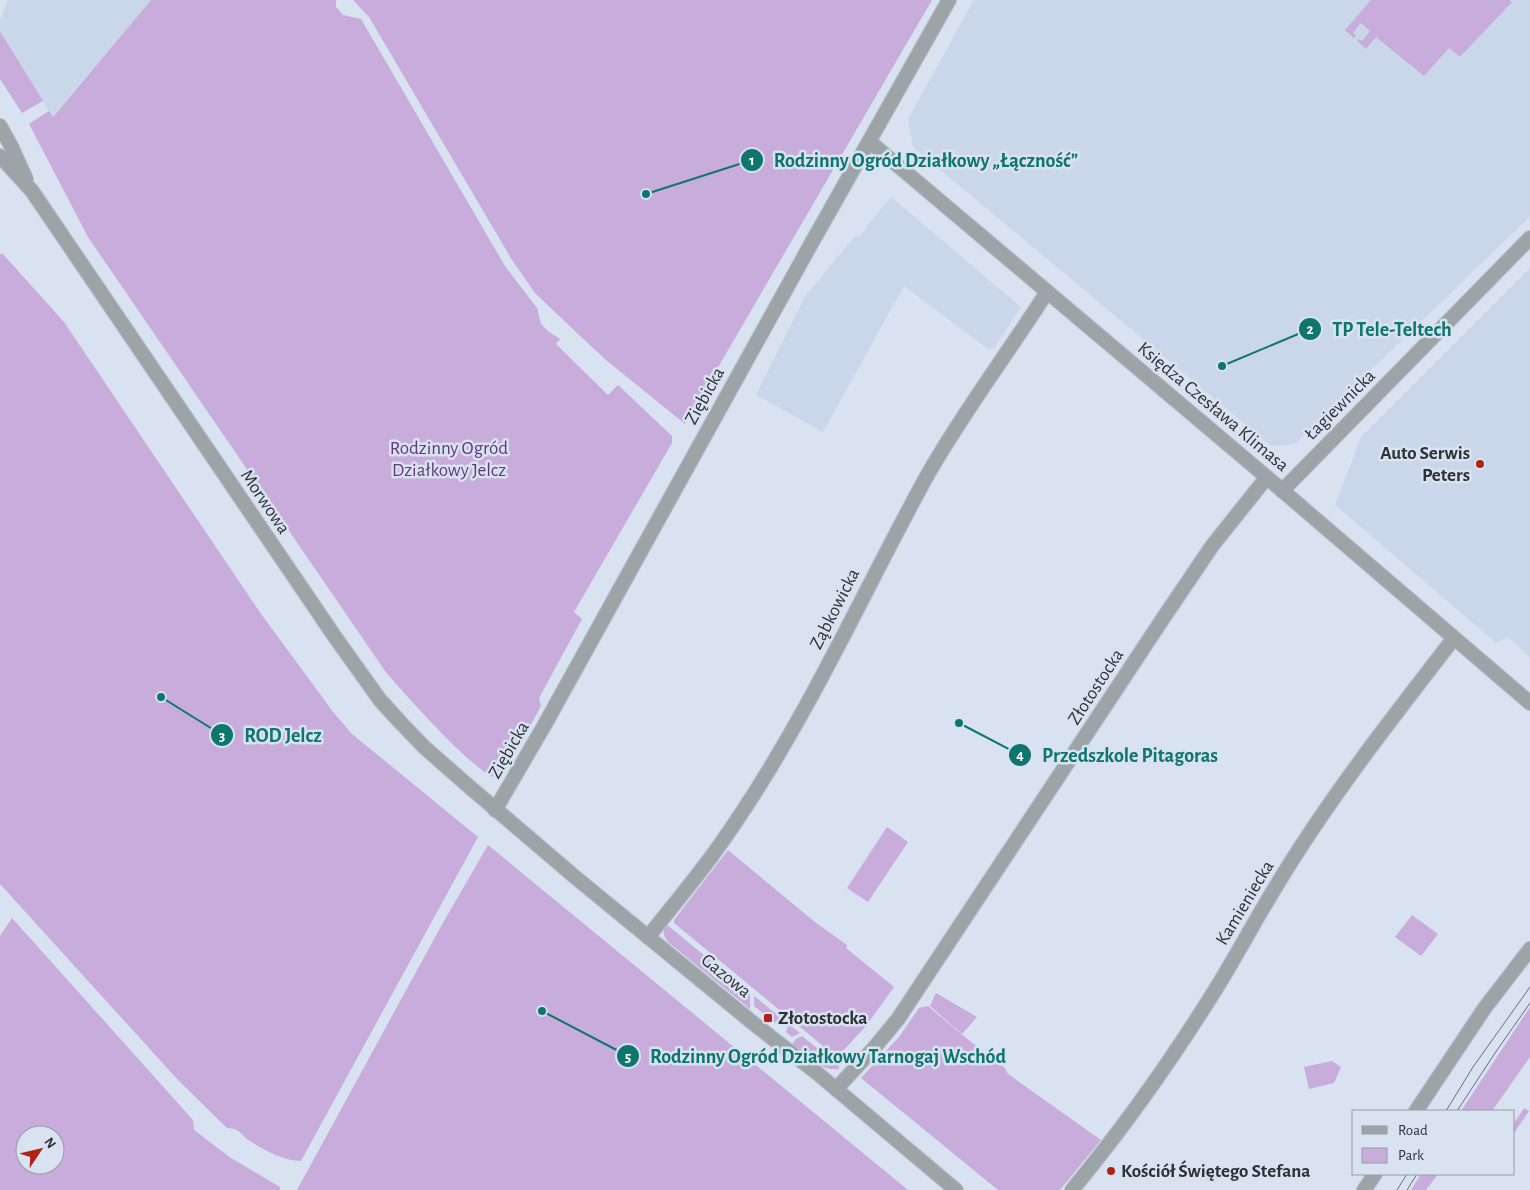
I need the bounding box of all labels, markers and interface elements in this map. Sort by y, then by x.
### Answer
callout: Rodzinny Ogród Działkowy „Łączność” [739,142,1088,177]
text: Rodzinny Ogród Działkowy „Łączność” [774,151,1078,171]
text: 1 [749,153,755,168]
callout: TP Tele-Teltech [1297,312,1461,347]
text: TP Tele-Teltech [1332,320,1452,340]
text: 2 [1306,322,1314,337]
street label: Księdza Czesława Klimasa [1134,338,1292,476]
street label: Ziębicka [682,364,728,428]
street label: Łagiewnicka [1301,366,1379,444]
park label: Rodzinny Ogród Działkowy Jelcz [390,439,508,480]
place label: Auto Serwis Peters [1380,444,1470,485]
marker: Auto Serwis Peters [1474,458,1486,470]
street label: Morwowa [237,466,293,538]
street label: Ząbkowicka [807,565,863,652]
street label: Złotostocka [1065,646,1127,728]
callout: ROD Jelcz [210,718,332,753]
street label: Ziębicka [485,718,533,782]
text: ROD Jelcz [244,726,322,746]
text: 3 [219,729,225,744]
callout: Przedszkole Pitagoras [1007,737,1228,772]
text: Przedszkole Pitagoras [1042,746,1218,766]
text: 4 [1016,748,1024,763]
street label: Kamieniecka [1212,857,1278,949]
street label: Gazowa [698,950,755,1002]
place label: Złotostocka [778,1009,867,1028]
marker: Złotostocka [762,1012,774,1024]
callout: Rodzinny Ogród Działkowy Tarnogaj Wschód [615,1039,1016,1074]
text: Rodzinny Ogród Działkowy Tarnogaj Wschód [650,1047,1006,1067]
text: 5 [625,1050,631,1065]
legend [1352,1110,1515,1175]
text: Road [1398,1123,1428,1138]
north arrow [15,1125,65,1175]
text: N [41,1135,58,1151]
text: Park [1398,1148,1424,1163]
place label: Kościół Świętego Stefana [1121,1160,1310,1181]
marker: Kościół Świętego Stefana [1105,1165,1117,1177]

